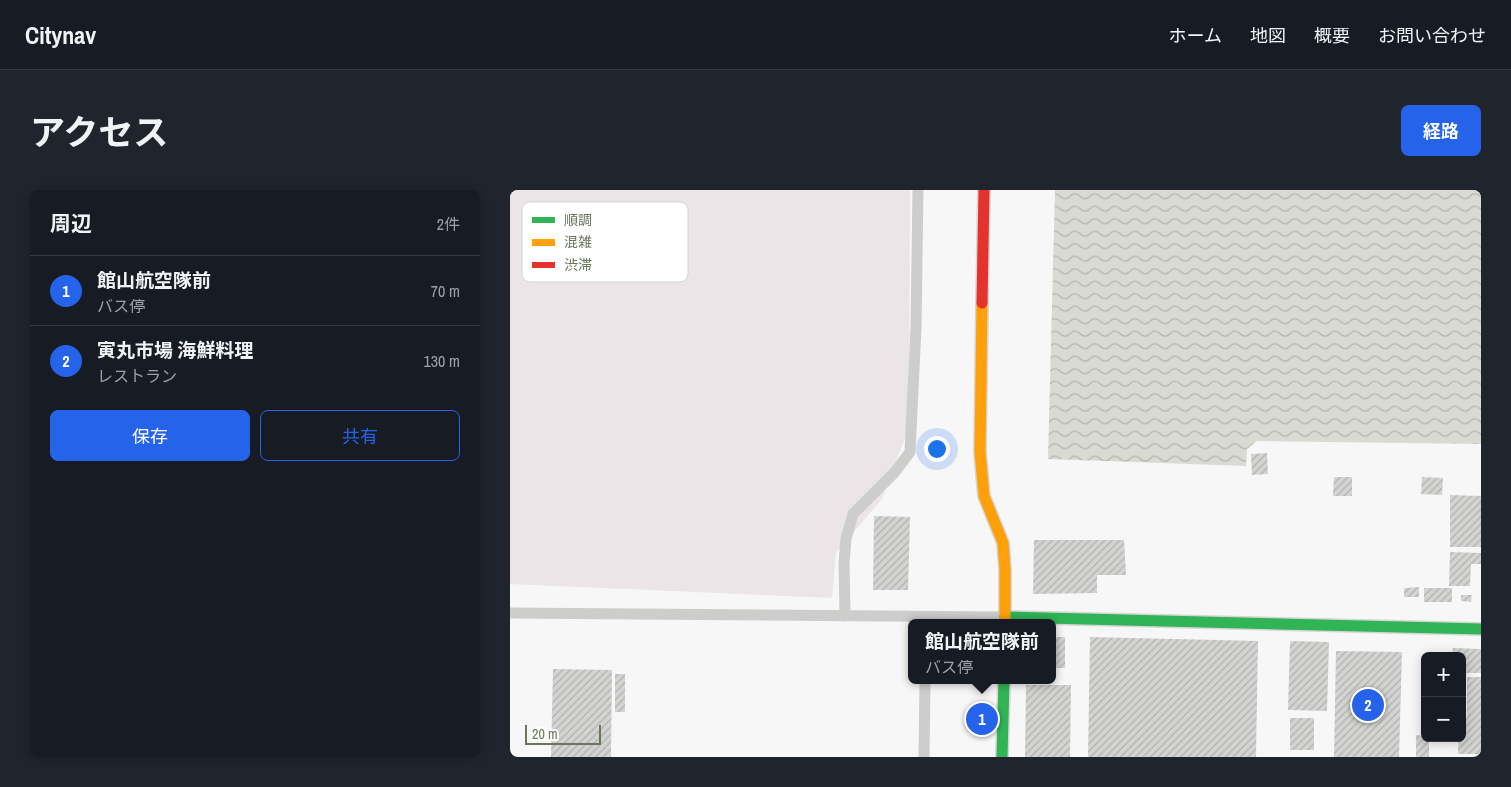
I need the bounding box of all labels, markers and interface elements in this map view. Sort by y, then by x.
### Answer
text: Citynav [25,19,96,51]
text: ホーム [1169,23,1222,48]
text: 地図 [1250,23,1286,48]
text: 概要 [1314,23,1350,48]
text: お問い合わせ [1378,23,1486,48]
button: 経路 [1401,105,1481,156]
text: アクセス [30,109,168,156]
legend [522,202,688,282]
text: 周辺 [50,209,92,238]
text: 順調 [564,211,592,229]
text: 2件 [437,213,460,235]
text: 混雑 [564,233,592,251]
text: 渋滞 [564,256,592,274]
text: 館山航空隊前 [97,267,211,293]
text: 1 [62,280,70,302]
text: 70 m [431,280,460,302]
text: バス停 [97,295,145,317]
text: 寅丸市場 海鮮料理 [97,337,253,363]
text: 2 [62,350,70,372]
text: 130 m [424,350,460,372]
text: レストラン [97,365,177,387]
button: 保存 [50,410,250,461]
button: 共有 [260,410,460,461]
your location [924,436,950,462]
popup [908,619,1056,684]
text: 館山航空隊前 [925,628,1039,654]
map controls [1421,652,1466,742]
button: + [1421,652,1466,697]
text: バス停 [925,656,973,678]
pin: 2 [1352,686,1384,724]
button: − [1421,697,1466,742]
pin: 1 [966,700,998,738]
scale bar [525,722,601,745]
text: 20 m [532,725,558,743]

